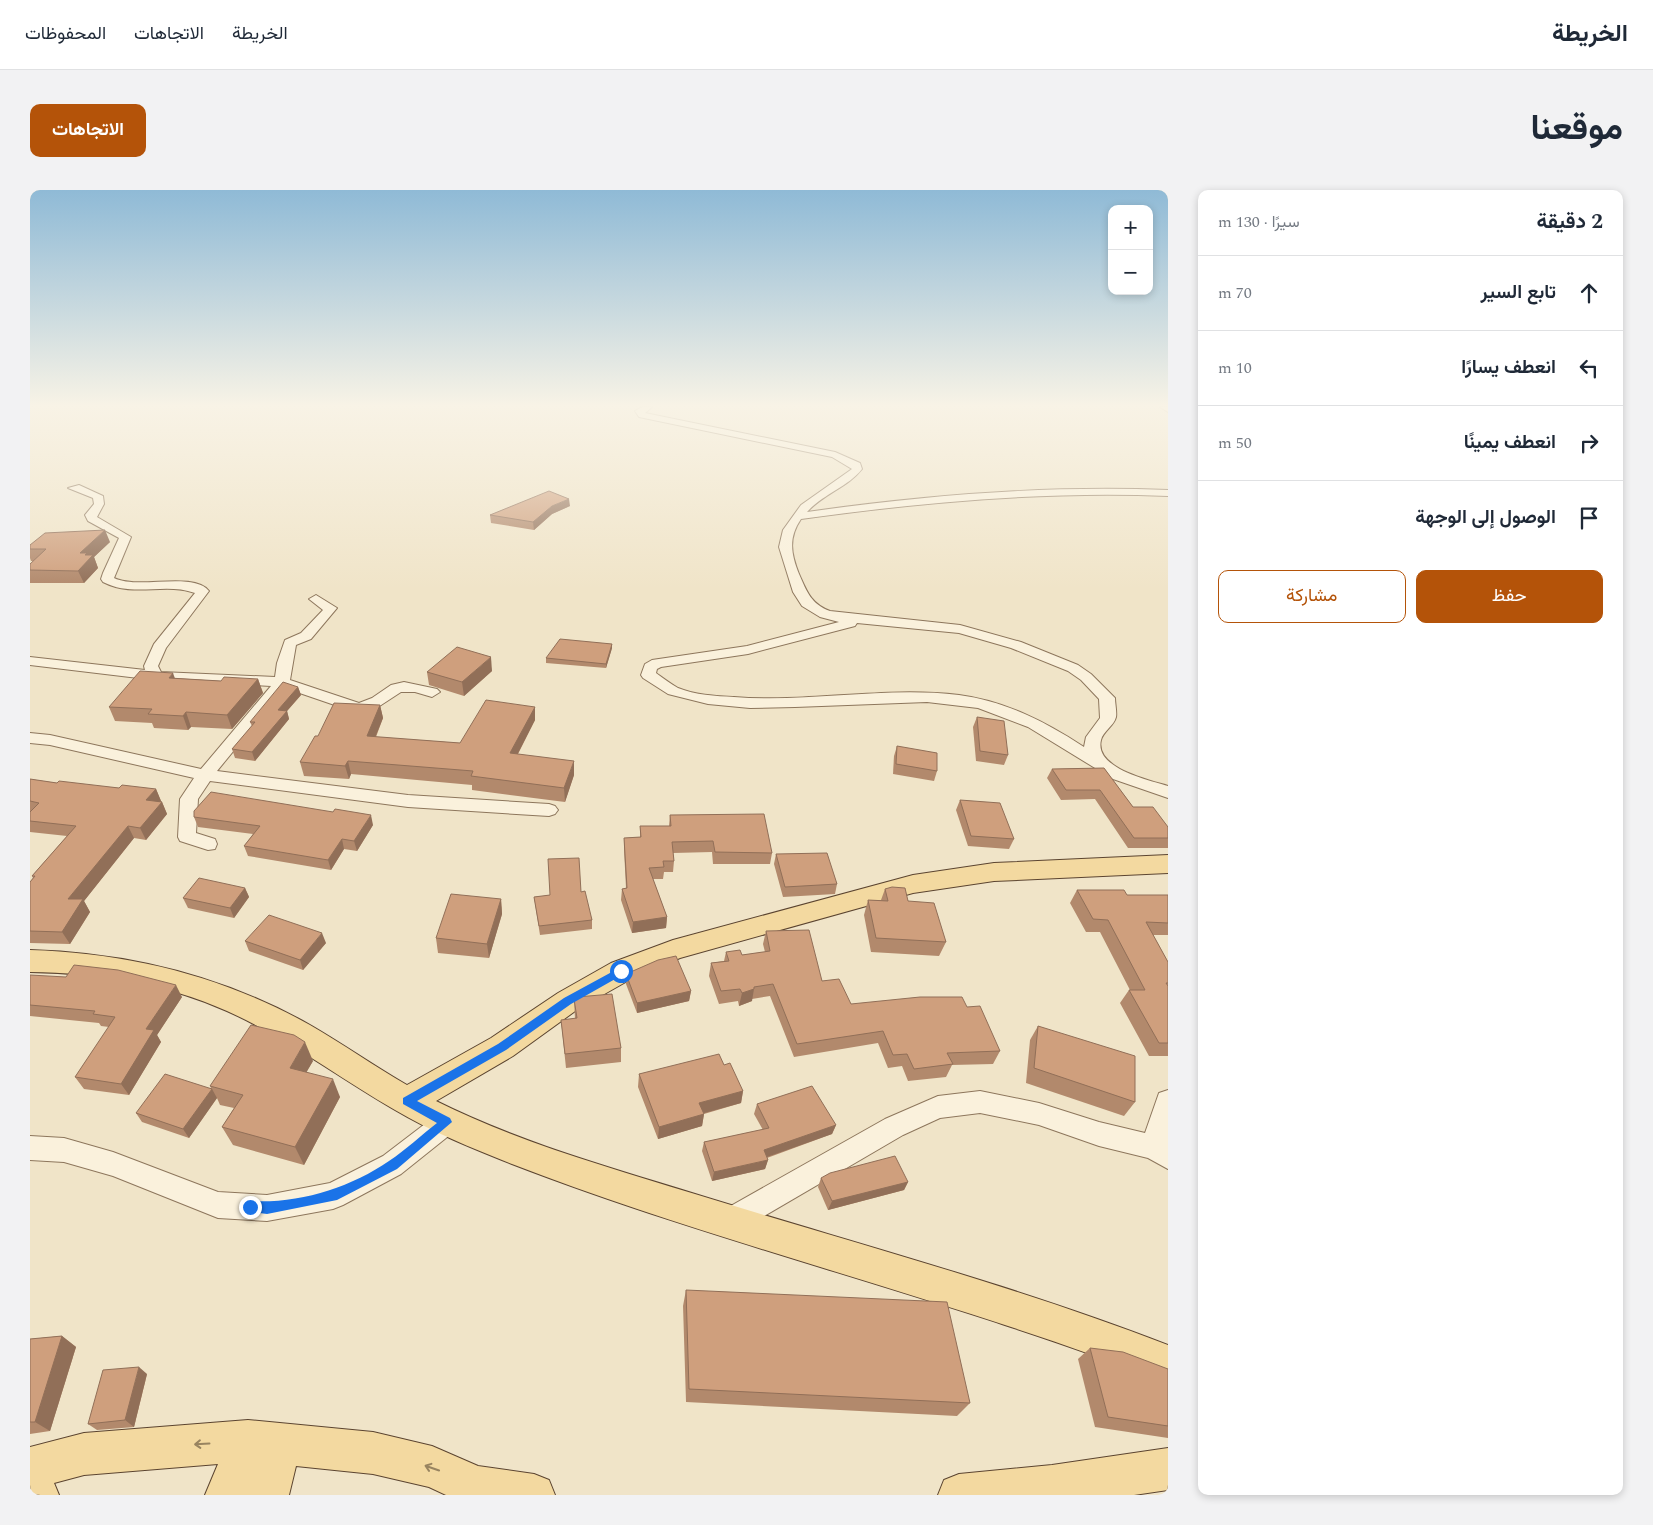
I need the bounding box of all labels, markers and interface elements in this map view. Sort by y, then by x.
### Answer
text: الخريطة [1552,16,1628,52]
text: المحفوظات [25,20,106,47]
text: الاتجاهات [134,20,204,47]
text: الخريطة [232,20,288,47]
text: موقعنا [1530,102,1623,155]
button: الاتجاهات [30,104,146,157]
map controls [1108,205,1153,295]
button: + [1108,205,1153,250]
text: 2 دقيقة [1536,206,1603,238]
text: سيرًا · 130 m [1218,210,1300,234]
button: − [1108,250,1153,295]
text: تابع السير [1480,278,1556,307]
icon: ahead [1575,279,1603,307]
text: 70 m [1218,281,1252,305]
text: انعطف يسارًا [1461,353,1556,382]
icon: left [1575,354,1603,382]
text: 10 m [1218,356,1252,380]
text: انعطف يمينًا [1464,428,1556,457]
icon: right [1575,429,1603,457]
text: 50 m [1218,431,1252,455]
text: الوصول إلى الوجهة [1415,503,1556,532]
icon: arrive [1575,504,1603,532]
button: مشاركة [1218,570,1406,623]
button: حفظ [1416,570,1603,623]
route start [610,960,633,983]
route end [239,1196,262,1219]
one-way arrow [195,1439,211,1448]
one-way arrow [424,1463,440,1473]

